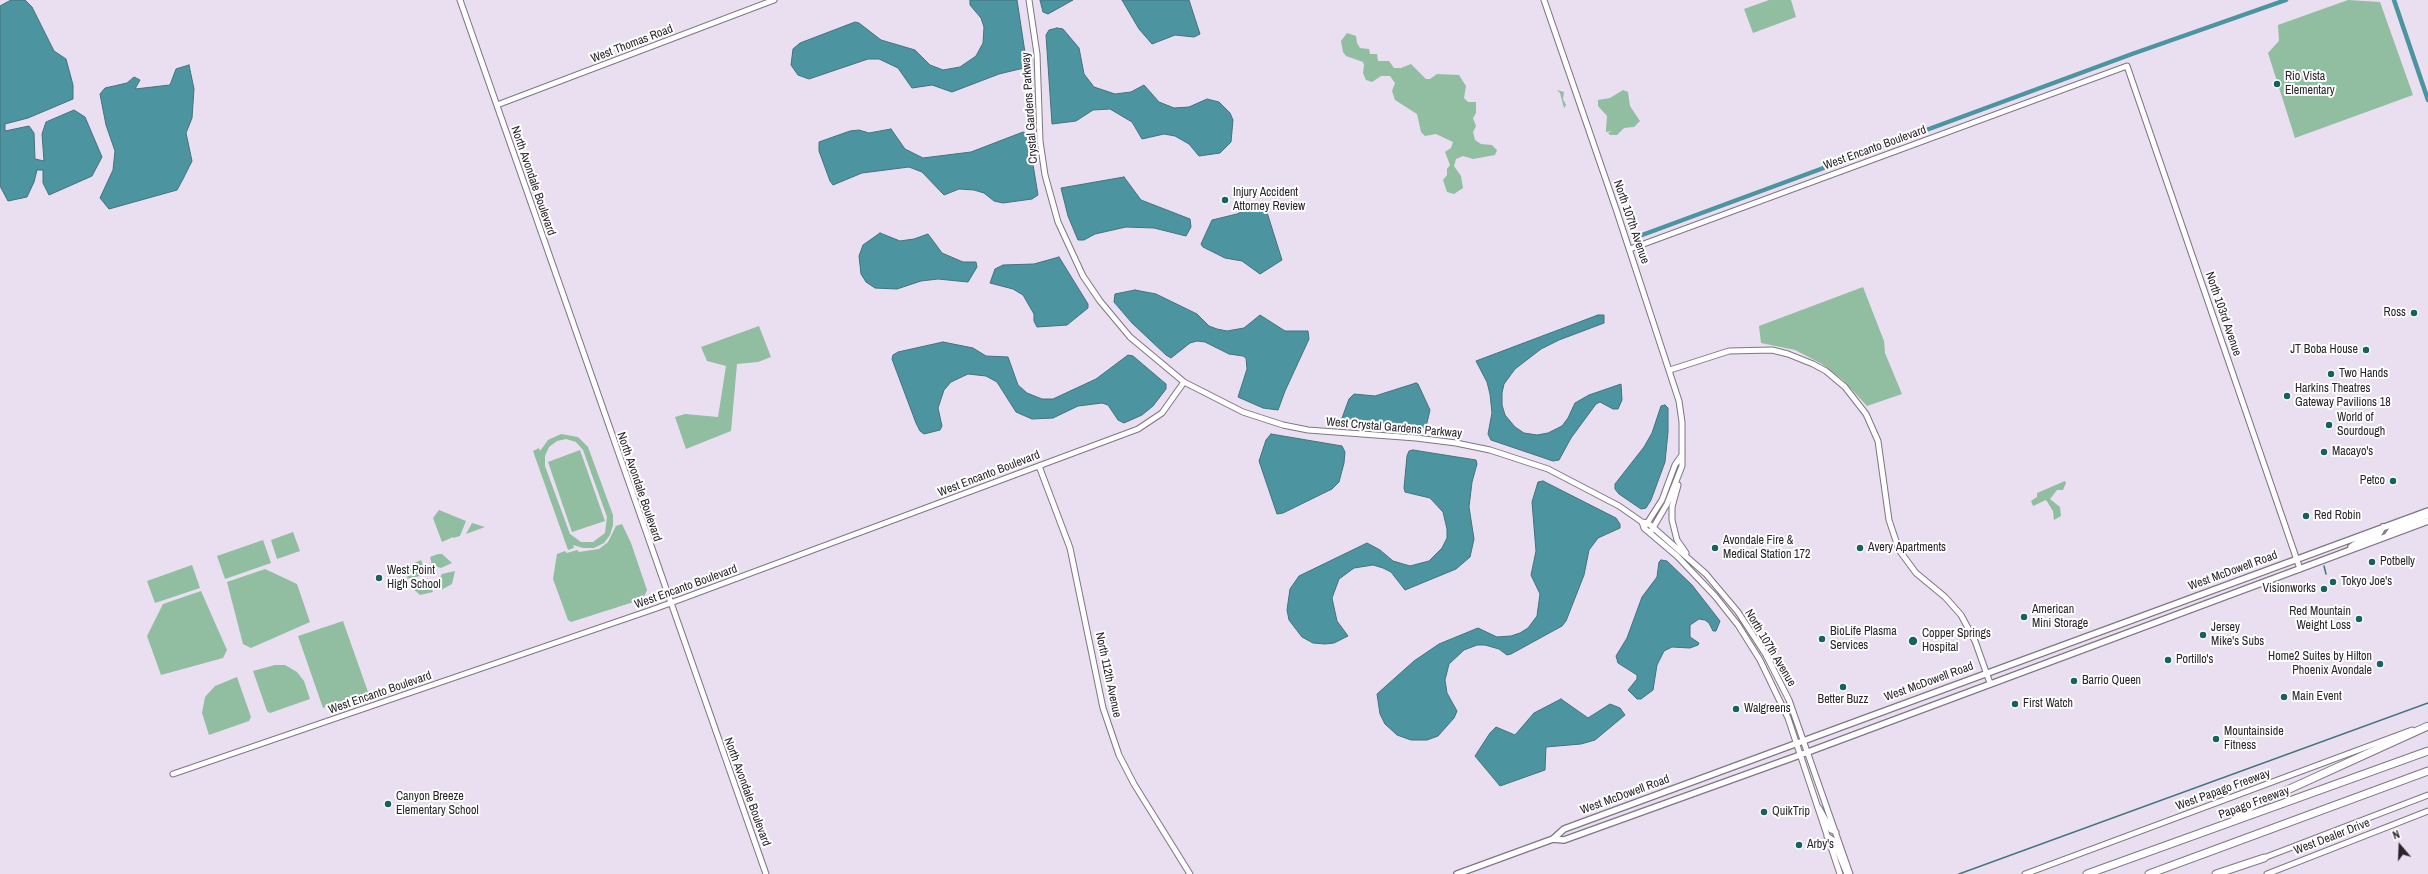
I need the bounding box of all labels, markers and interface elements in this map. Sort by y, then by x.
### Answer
street label: West Thomas Road [589,22,675,66]
street label: Crystal Gardens Parkway [1019,52,1041,164]
place label: Rio Vista Elementary [2285,70,2335,98]
marker: Rio Vista Elementary [2272,79,2282,89]
street label: West Encanto Boulevard [1822,123,1928,173]
street label: North Avondale Boulevard [508,124,558,238]
street label: North 107th Avenue [1610,178,1652,266]
place label: Injury Accident Attorney Review [1233,186,1305,214]
marker: Injury Accident Attorney Review [1220,195,1230,205]
street label: North 103rd Avenue [2202,270,2244,358]
place label: Ross [2384,306,2406,320]
marker: Ross [2409,308,2419,318]
place label: JT Boba House [2290,343,2358,357]
marker: JT Boba House [2361,345,2371,355]
place label: Two Hands [2339,367,2388,381]
marker: Two Hands [2326,369,2336,379]
place label: Harkins Theatres Gateway Pavilions 18 [2295,382,2391,410]
marker: Harkins Theatres Gateway Pavilions 18 [2282,391,2292,401]
place label: World of Sourdough [2337,411,2385,439]
street label: West Crystal Gardens Parkway [1325,415,1463,441]
marker: World of Sourdough [2324,420,2334,430]
street label: North Avondale Boulevard [614,430,664,544]
place label: Macayo's [2332,445,2373,459]
marker: Macayo's [2319,447,2329,457]
street label: West Encanto Boulevard [936,448,1042,500]
place label: Petco [2360,474,2385,488]
marker: Petco [2388,476,2398,486]
place label: Red Robin [2314,509,2361,523]
marker: Red Robin [2301,511,2311,521]
place label: Avondale Fire & Medical Station 172 [1723,534,1811,562]
place label: Avery Apartments [1868,541,1946,555]
marker: Avondale Fire & Medical Station 172 [1710,543,1720,553]
marker: Avery Apartments [1855,543,1865,553]
street label: West McDowell Road [2186,548,2280,594]
place label: Potbelly [2380,555,2415,569]
marker: Potbelly [2367,557,2377,567]
street label: West Encanto Boulevard [633,562,739,612]
place label: West Point High School [387,564,441,592]
marker: West Point High School [374,573,384,583]
place label: Tokyo Joe's [2341,575,2392,589]
marker: Tokyo Joe's [2328,577,2338,587]
place label: Visionworks [2263,582,2316,596]
marker: Visionworks [2319,584,2329,594]
place label: American Mini Storage [2032,603,2088,631]
place label: Red Mountain Weight Loss [2289,605,2351,633]
street label: North 107th Avenue [1741,607,1799,689]
marker: American Mini Storage [2019,612,2029,622]
marker: Red Mountain Weight Loss [2354,614,2364,624]
place label: Jersey Mike's Subs [2211,621,2264,649]
place label: BioLife Plasma Services [1830,625,1897,653]
place label: Copper Springs Hospital [1922,627,1991,655]
marker: Jersey Mike's Subs [2198,630,2208,640]
street label: North 112th Avenue [1092,631,1124,719]
marker: BioLife Plasma Services [1817,634,1827,644]
marker: Copper Springs Hospital [1907,635,1919,647]
place label: Home2 Suites by Hilton Phoenix Avondale [2268,650,2372,678]
place label: Portillo's [2176,653,2213,667]
marker: Portillo's [2163,655,2173,665]
street label: West McDowell Road [1882,659,1976,705]
marker: Home2 Suites by Hilton Phoenix Avondale [2375,659,2385,669]
street label: West Encanto Boulevard [327,669,433,717]
place label: Barrio Queen [2082,674,2141,688]
marker: Barrio Queen [2069,676,2079,686]
marker: Better Buzz [1838,682,1848,692]
place label: Main Event [2292,690,2342,704]
marker: Main Event [2279,692,2289,702]
place label: Better Buzz [1818,693,1868,707]
place label: First Watch [2023,697,2073,711]
marker: First Watch [2010,699,2020,709]
place label: Walgreens [1744,702,1791,716]
marker: Walgreens [1731,704,1741,714]
place label: Mountainside Fitness [2224,725,2284,753]
marker: Mountainside Fitness [2211,734,2221,744]
street label: North Avondale Boulevard [721,736,773,848]
street label: West Papago Freeway [2174,766,2272,814]
street label: West McDowell Road [1578,772,1672,818]
street label: Papago Freeway [2217,784,2291,822]
place label: Canyon Breeze Elementary School [396,790,479,818]
marker: Canyon Breeze Elementary School [383,799,393,809]
place label: QuikTrip [1772,805,1810,819]
marker: QuikTrip [1759,807,1769,817]
street label: West Dealer Drive [2292,816,2372,858]
north arrow [2380,826,2420,866]
text: N [2391,827,2401,842]
place label: Arby's [1807,838,1834,852]
marker: Arby's [1794,840,1804,850]

